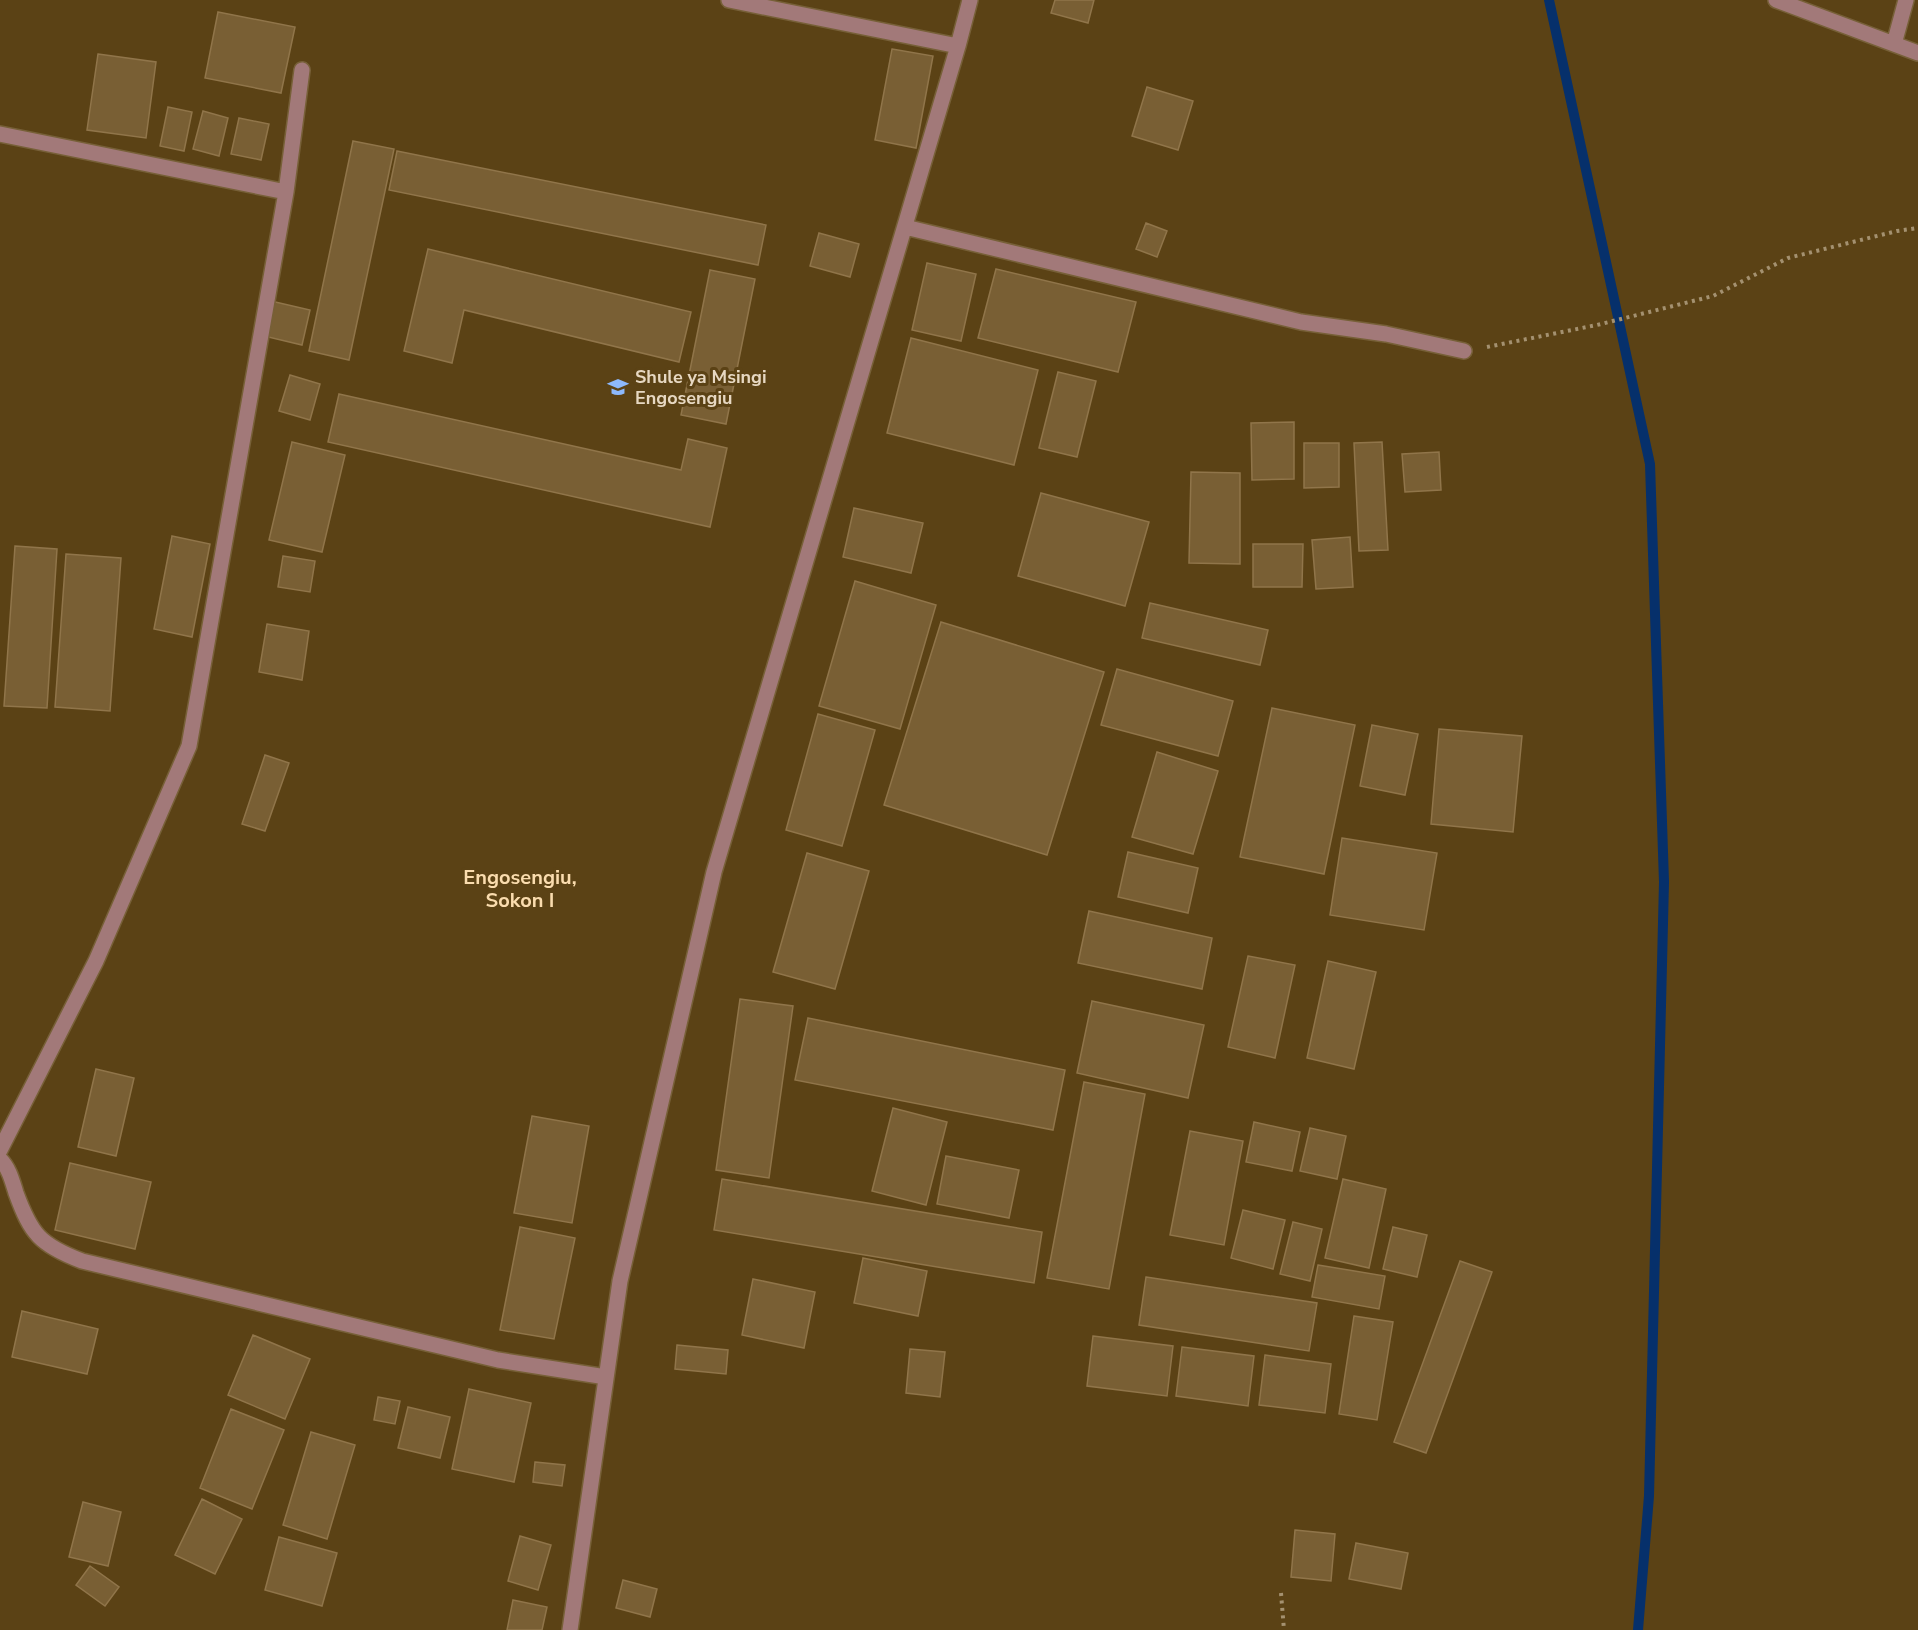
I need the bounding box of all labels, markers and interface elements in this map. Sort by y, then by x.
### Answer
place label: Shule ya Msingi Engosengiu [635,365,767,410]
school or university icon: Shule ya Msingi Engosengiu [606,375,630,399]
district label: Engosengiu, Sokon I [463,864,577,914]

